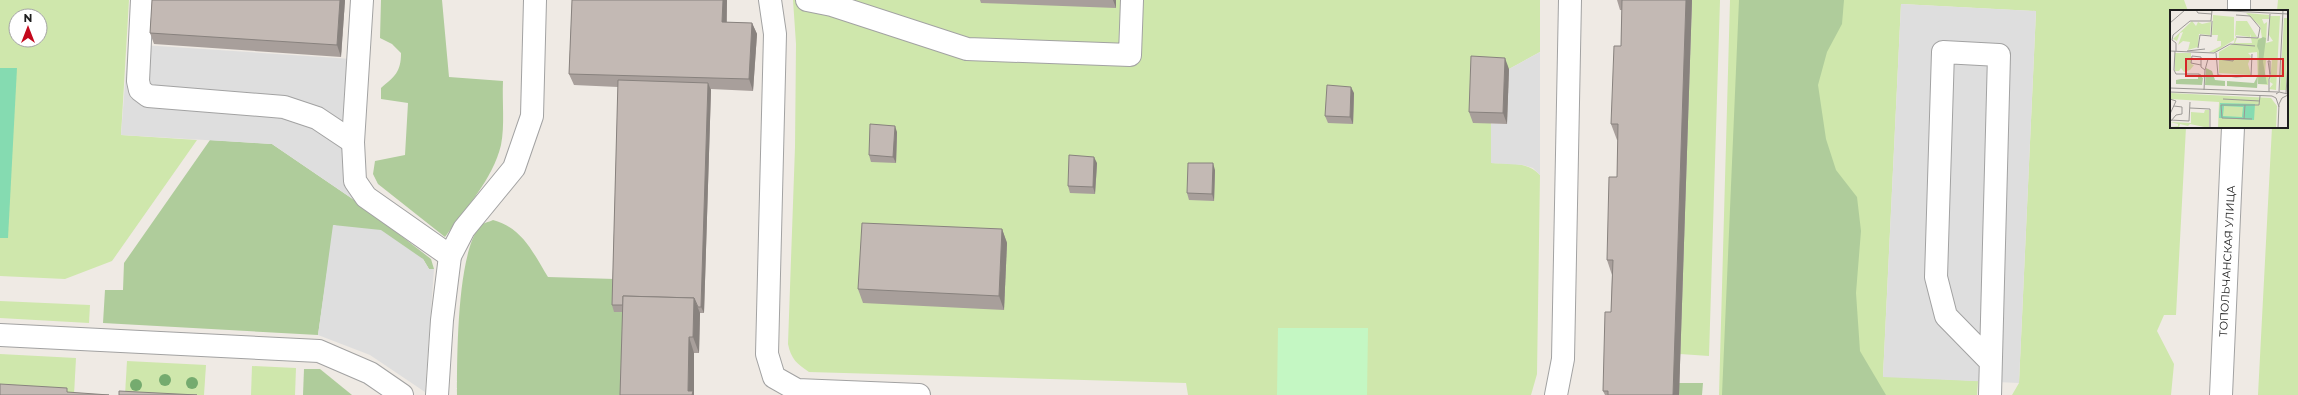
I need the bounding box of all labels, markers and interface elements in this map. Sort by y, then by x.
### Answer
north arrow [8,8,48,48]
inset map [2170,10,2288,128]
text: N [24,11,32,25]
street label: ТОПОЛЬЧАНСКАЯ УЛИЦА [2216,184,2238,337]

